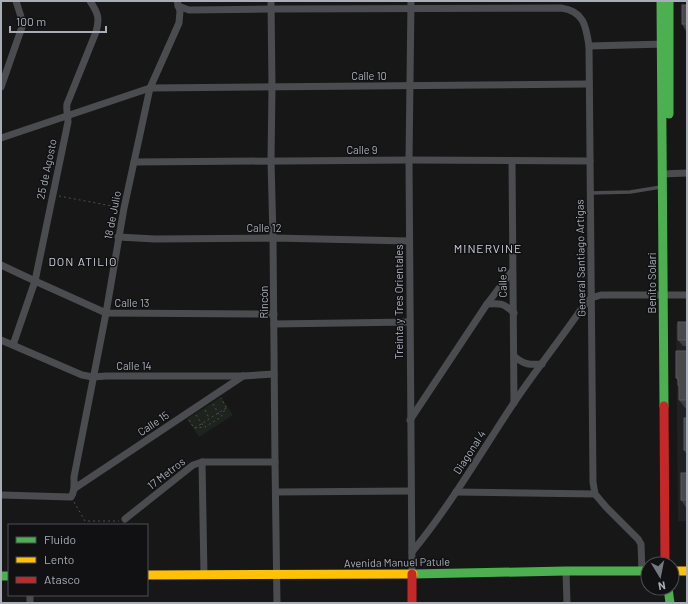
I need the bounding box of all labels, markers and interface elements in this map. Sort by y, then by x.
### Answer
scale bar [10,8,106,34]
text: 100 m [16,14,46,28]
street label: Calle 10 [351,69,387,82]
street label: 25 de Agosto [33,138,59,200]
street label: Calle 9 [346,143,378,156]
street label: 18 de Julio [101,189,123,241]
street label: General Santiago Artigas [572,199,588,317]
street label: Calle 12 [246,221,282,234]
district label: MINERVINE [454,241,522,255]
street label: Treinta y Tres Orientales [392,245,405,359]
street label: Benito Solari [645,252,658,313]
district label: DON ATILIO [48,254,118,268]
street label: Calle 5 [495,266,509,298]
street label: Rincón [257,285,270,318]
street label: Calle 13 [115,296,149,309]
street label: Calle 14 [116,359,152,372]
street label: Calle 15 [135,408,171,438]
street label: Diagonal 4 [450,428,488,476]
street label: 17 Metros [145,454,187,492]
legend [8,524,148,596]
text: Fluido [44,532,76,546]
text: Lento [44,552,74,566]
street label: Avenida Manuel Patule [344,555,450,569]
north arrow [640,556,680,596]
text: Atasco [44,572,80,586]
text: N [657,579,667,593]

